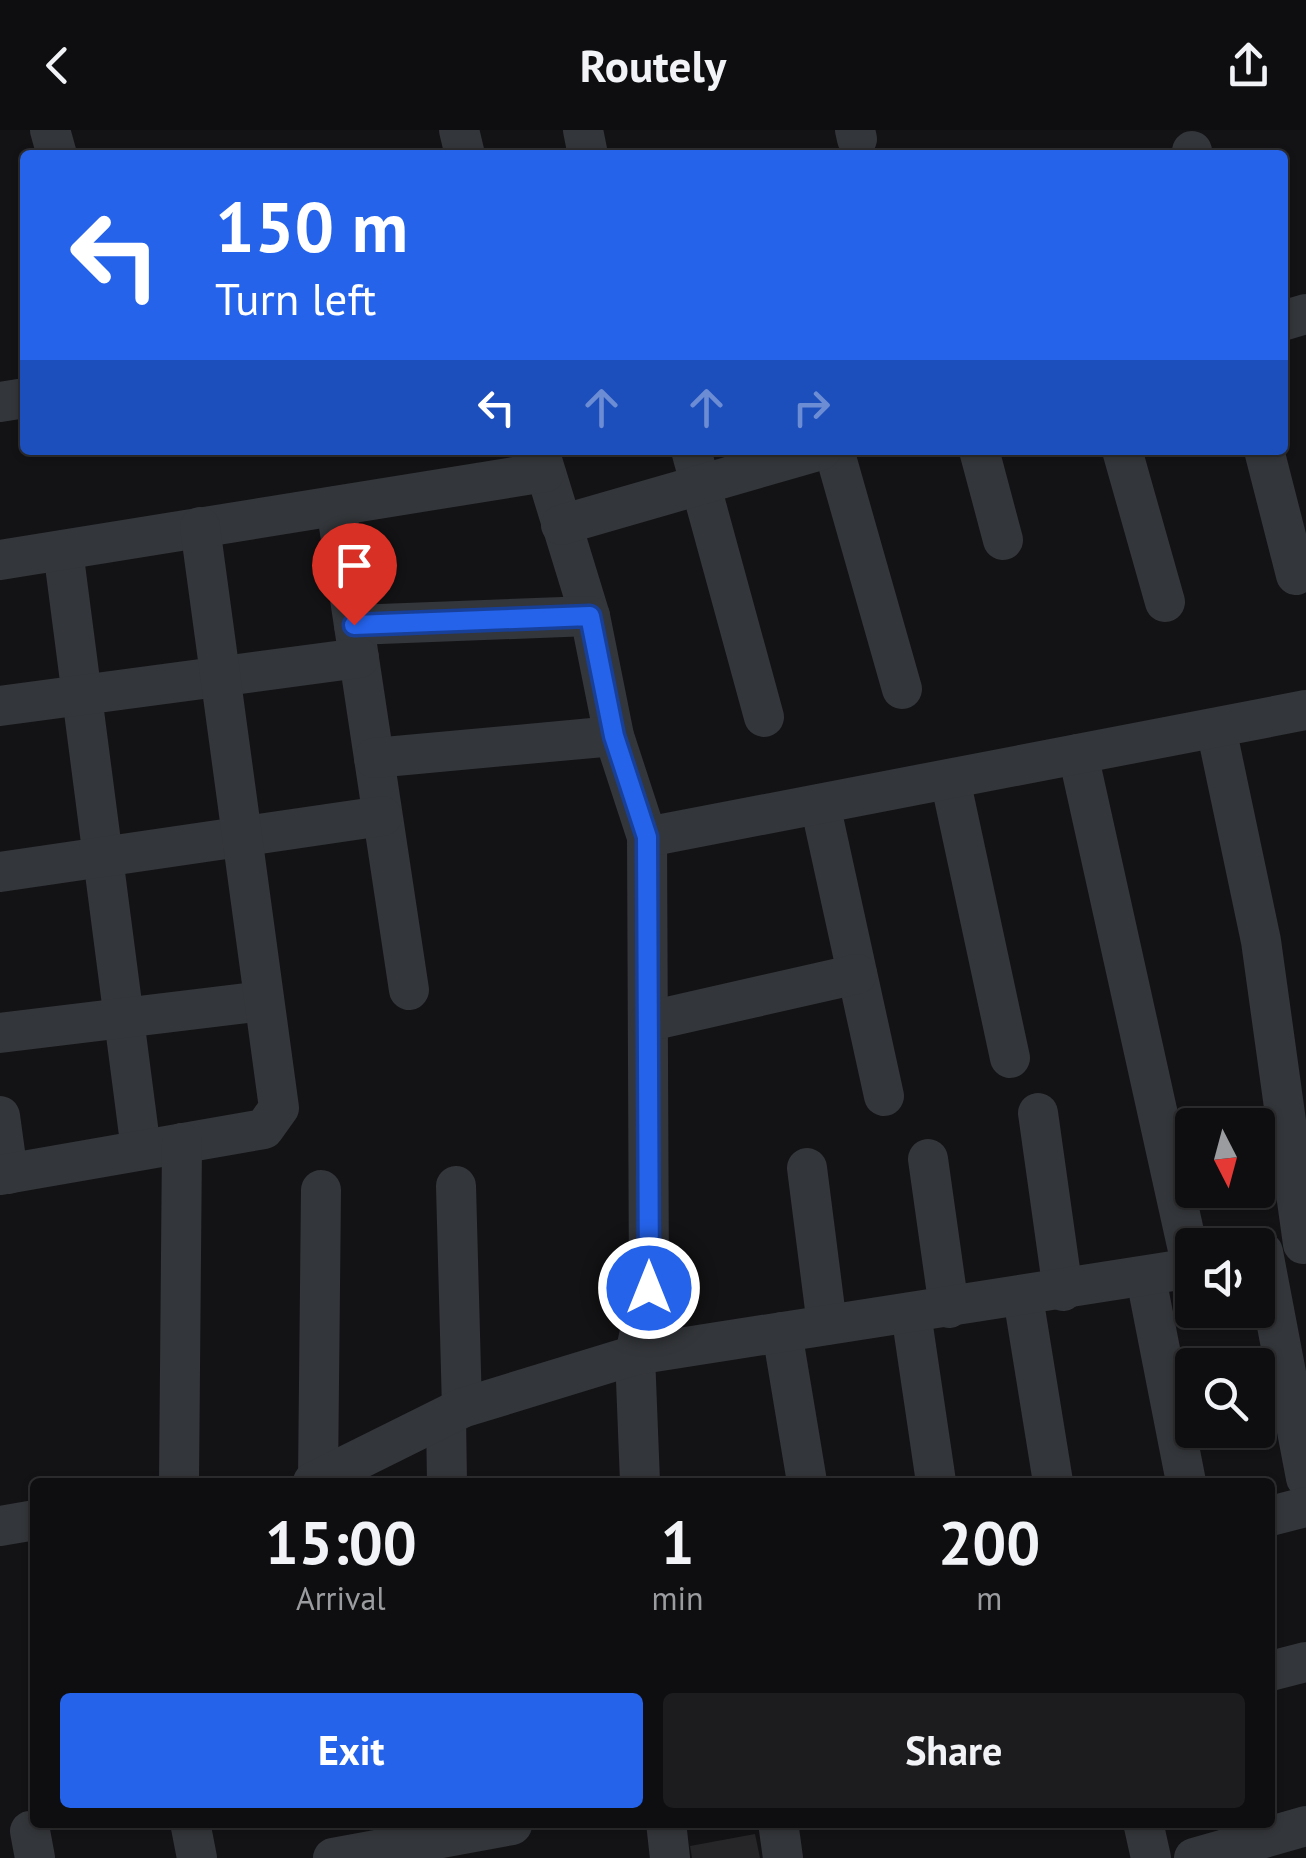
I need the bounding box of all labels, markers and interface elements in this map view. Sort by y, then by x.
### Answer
text: Routely [580,36,726,94]
icon: back [30,38,85,93]
icon: share [1221,38,1276,93]
text: 150 m [215,181,408,271]
icon: left [50,190,180,320]
text: Turn left [215,269,376,327]
icon: left [469,380,524,435]
icon: ahead [574,380,629,435]
icon: ahead [679,380,734,435]
icon: right [784,380,839,435]
pin [312,523,397,626]
icon: arrive [327,538,382,593]
north arrow [1175,1108,1275,1208]
map controls [1175,1108,1275,1448]
button: sound [1175,1228,1275,1328]
position arrow [597,1236,701,1340]
button: search [1175,1348,1275,1448]
text: 15:00 [265,1503,417,1581]
text: 1 [661,1503,695,1581]
text: 200 [938,1503,1040,1581]
text: Arrival [296,1577,386,1619]
text: min [652,1577,704,1619]
text: m [976,1577,1002,1619]
button: Exit [60,1693,643,1808]
button: Share [663,1693,1245,1808]

